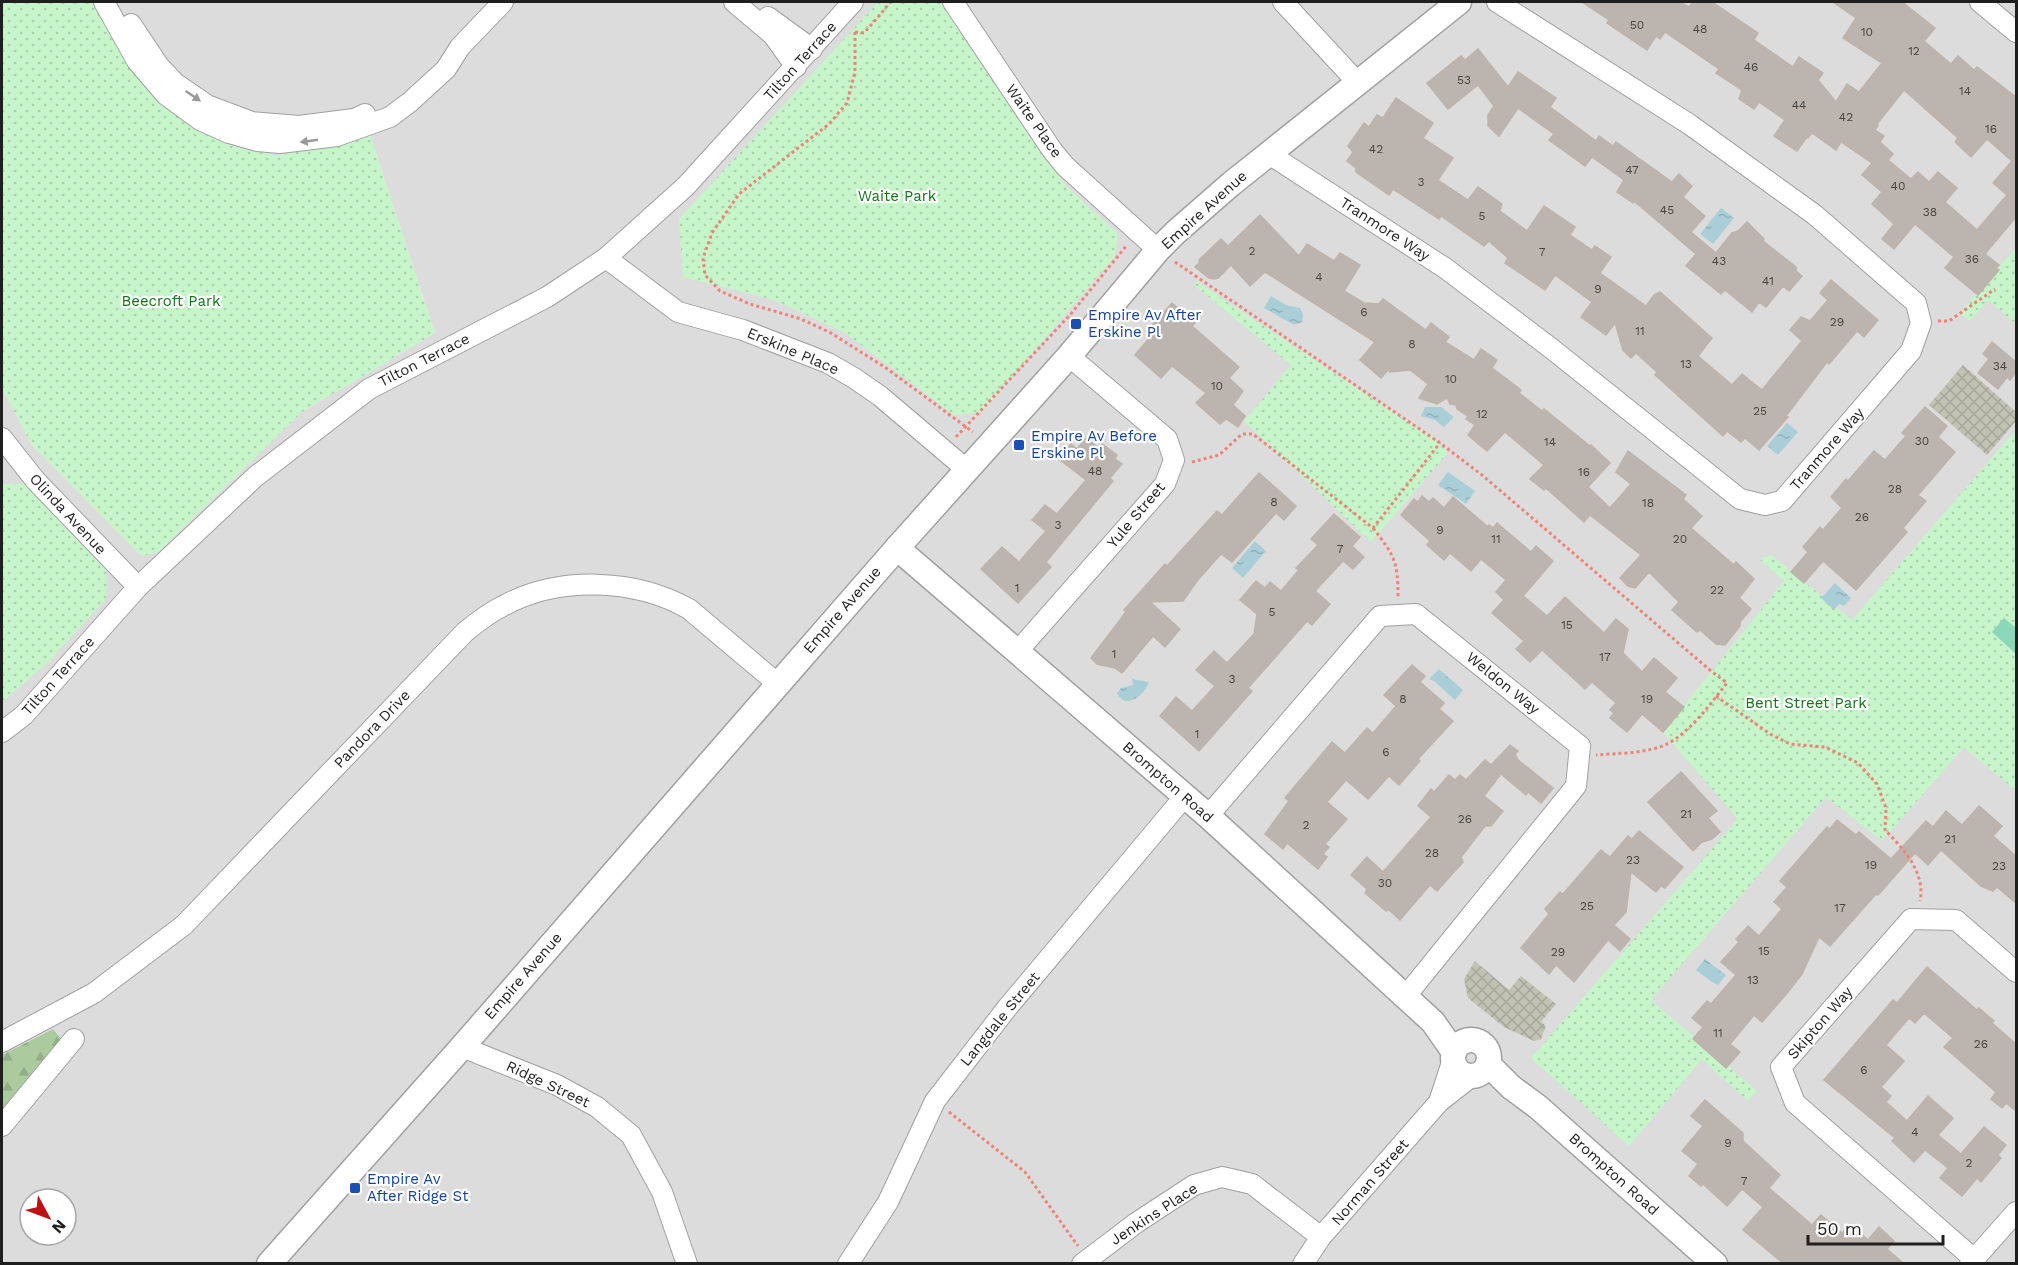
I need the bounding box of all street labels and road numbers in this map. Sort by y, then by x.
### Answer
street label: Tilton Terrace [760,18,840,104]
street label: Waite Place [1002,81,1066,161]
street label: Empire Avenue [1157,167,1251,253]
street label: Tranmore Way [1337,193,1434,265]
street label: Erskine Place [744,324,842,378]
street label: Tilton Terrace [375,329,473,391]
street label: Tranmore Way [1786,404,1868,494]
street label: Olinda Avenue [26,470,110,558]
street label: Yule Street [1103,478,1169,552]
street label: Empire Avenue [799,563,885,657]
street label: Tilton Terrace [18,633,98,719]
street label: Weldon Way [1463,648,1544,718]
street label: Pandora Drive [330,686,414,772]
street label: Brompton Road [1119,738,1217,826]
street label: Empire Avenue [480,929,566,1023]
street label: Langdale Street [956,968,1044,1070]
street label: Skipton Way [1784,983,1857,1063]
street label: Ridge Street [503,1057,593,1112]
street label: Brompton Road [1565,1129,1663,1219]
street label: Norman Street [1328,1135,1413,1229]
street label: Jenkins Place [1107,1179,1201,1249]

